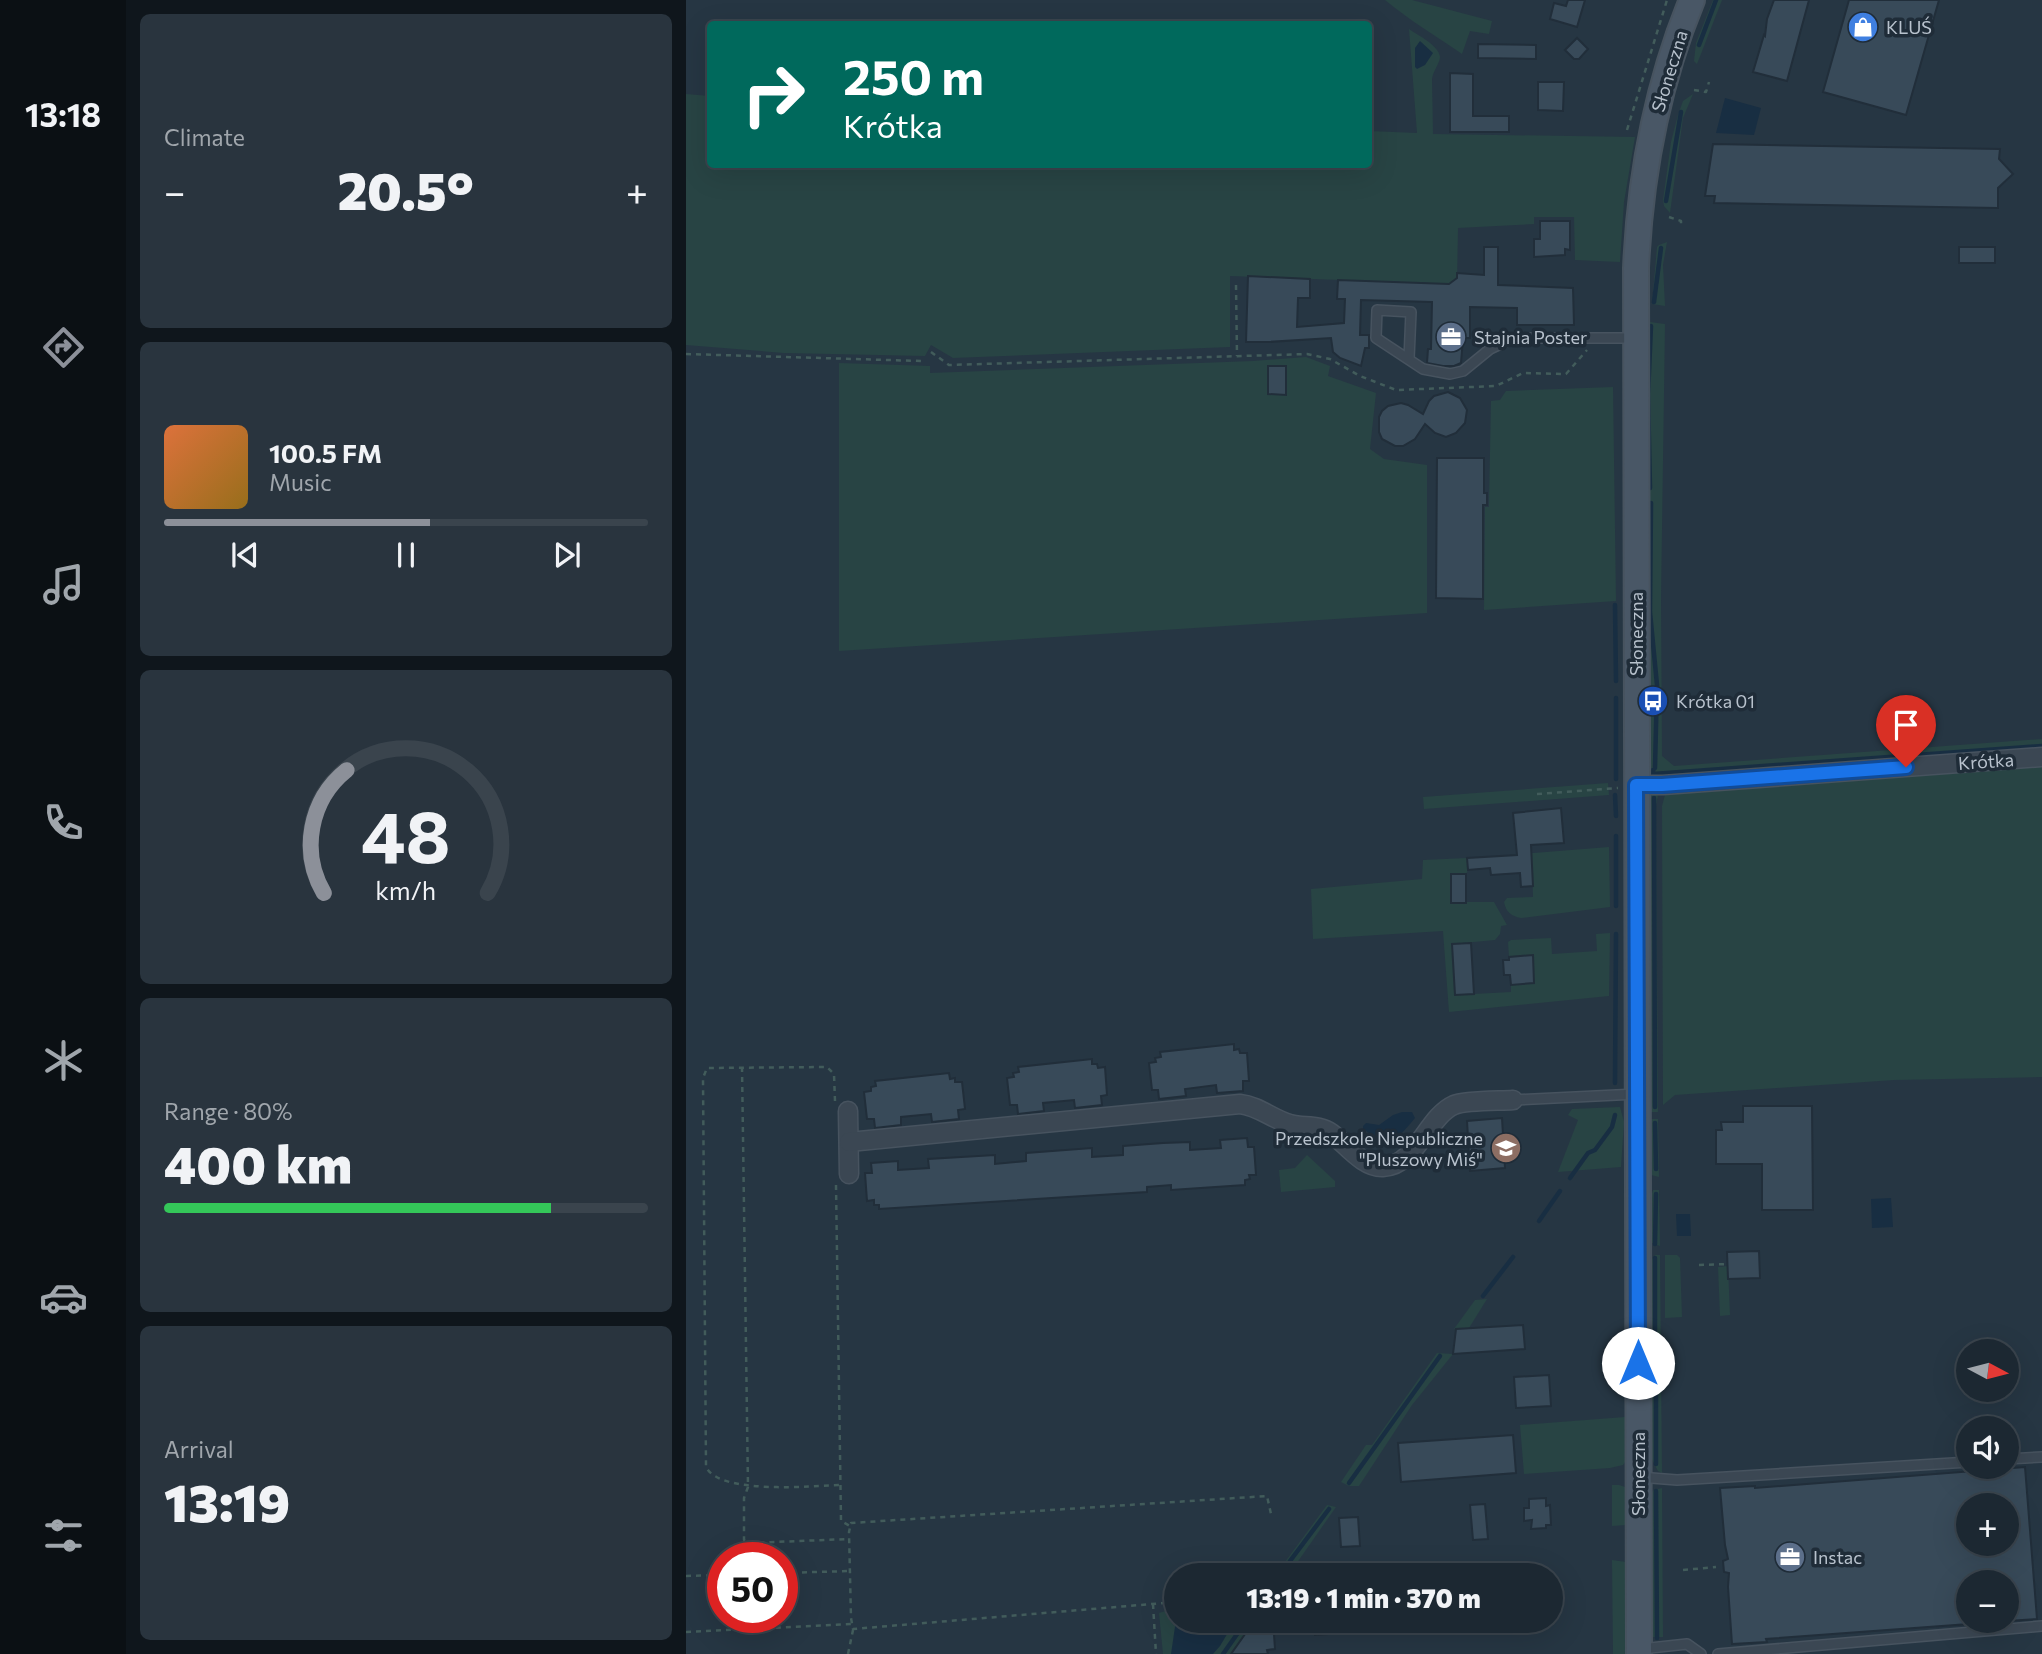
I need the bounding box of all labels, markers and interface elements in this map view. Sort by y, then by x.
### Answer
shop icon: KLUŚ [1846,10,1880,44]
place label: KLUŚ [1886,16,1932,38]
street label: Słoneczna [1646,28,1692,114]
text: 250 m [843,45,984,105]
icon: right [728,49,819,140]
text: 13:18 [25,94,101,134]
text: Krótka [843,105,943,145]
text: Climate [164,123,245,151]
text: 20.5° [337,157,474,221]
text: − [164,167,186,214]
text: + [626,167,648,214]
office icon: Stajnia Poster [1434,320,1468,354]
icon: directions [39,323,88,372]
place label: Stajnia Poster [1474,326,1587,348]
text: 100.5 FM [269,437,382,468]
text: Music [269,468,332,496]
icon: previous [226,536,264,574]
icon: pause [387,536,425,574]
icon: next [548,536,586,574]
icon: music [39,560,88,609]
street label: Słoneczna [1625,592,1647,676]
bus stop icon: Krótka 01 [1636,684,1670,718]
place label: Krótka 01 [1676,690,1755,712]
pin [1876,695,1936,767]
icon: arrive [1887,706,1925,744]
street label: Krótka [1957,748,2015,774]
text: 48 [361,789,451,878]
icon: phone [39,798,88,847]
text: km/h [376,875,436,905]
icon: climate [39,1036,88,1085]
text: Range · 80% [164,1097,292,1125]
place label: Przedszkole Niepubliczne "Pluszowy Miś" [1275,1127,1483,1170]
text: 400 km [164,1131,352,1195]
school or university icon: Przedszkole Niepubliczne "Pluszowy Miś" [1489,1131,1523,1165]
icon: car [39,1273,88,1322]
position arrow [1601,1326,1675,1400]
north arrow [1956,1339,2020,1402]
map controls [1956,1339,2019,1633]
button: sound [1956,1416,2019,1479]
street label: Słoneczna [1627,1432,1649,1516]
text: Arrival [164,1435,234,1463]
text: 13:19 [164,1469,290,1533]
button: + [1956,1493,2019,1556]
icon: filters [39,1511,88,1560]
office icon: Instac [1773,1540,1807,1574]
speed limit sign: 50 [707,1542,798,1633]
place label: Instac [1813,1546,1862,1568]
button: − [1956,1570,2019,1633]
text: 13:19 · 1 min · 370 m [1246,1582,1481,1613]

